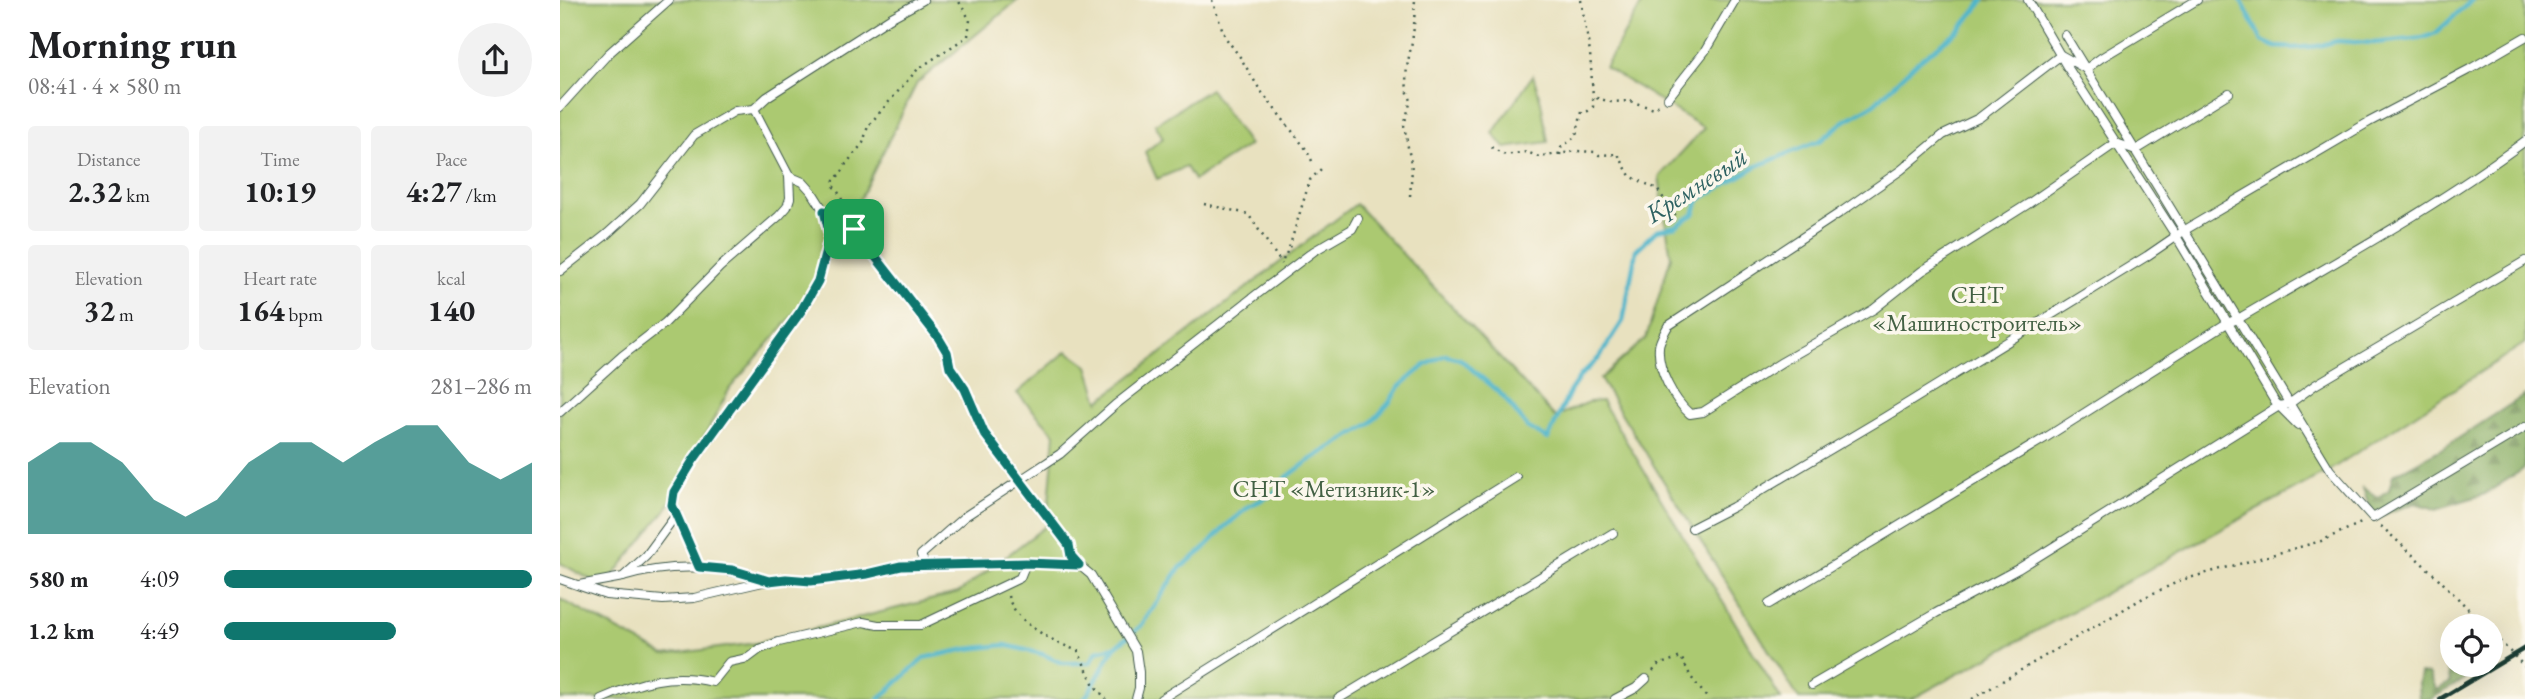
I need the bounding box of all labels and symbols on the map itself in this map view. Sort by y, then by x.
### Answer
water label: Кремневый [1637,139,1754,231]
pin [824,199,884,259]
park label: СНТ «Машиностроитель» [1872,279,2082,338]
park label: СНТ «Метизник-1» [1233,473,1435,504]

